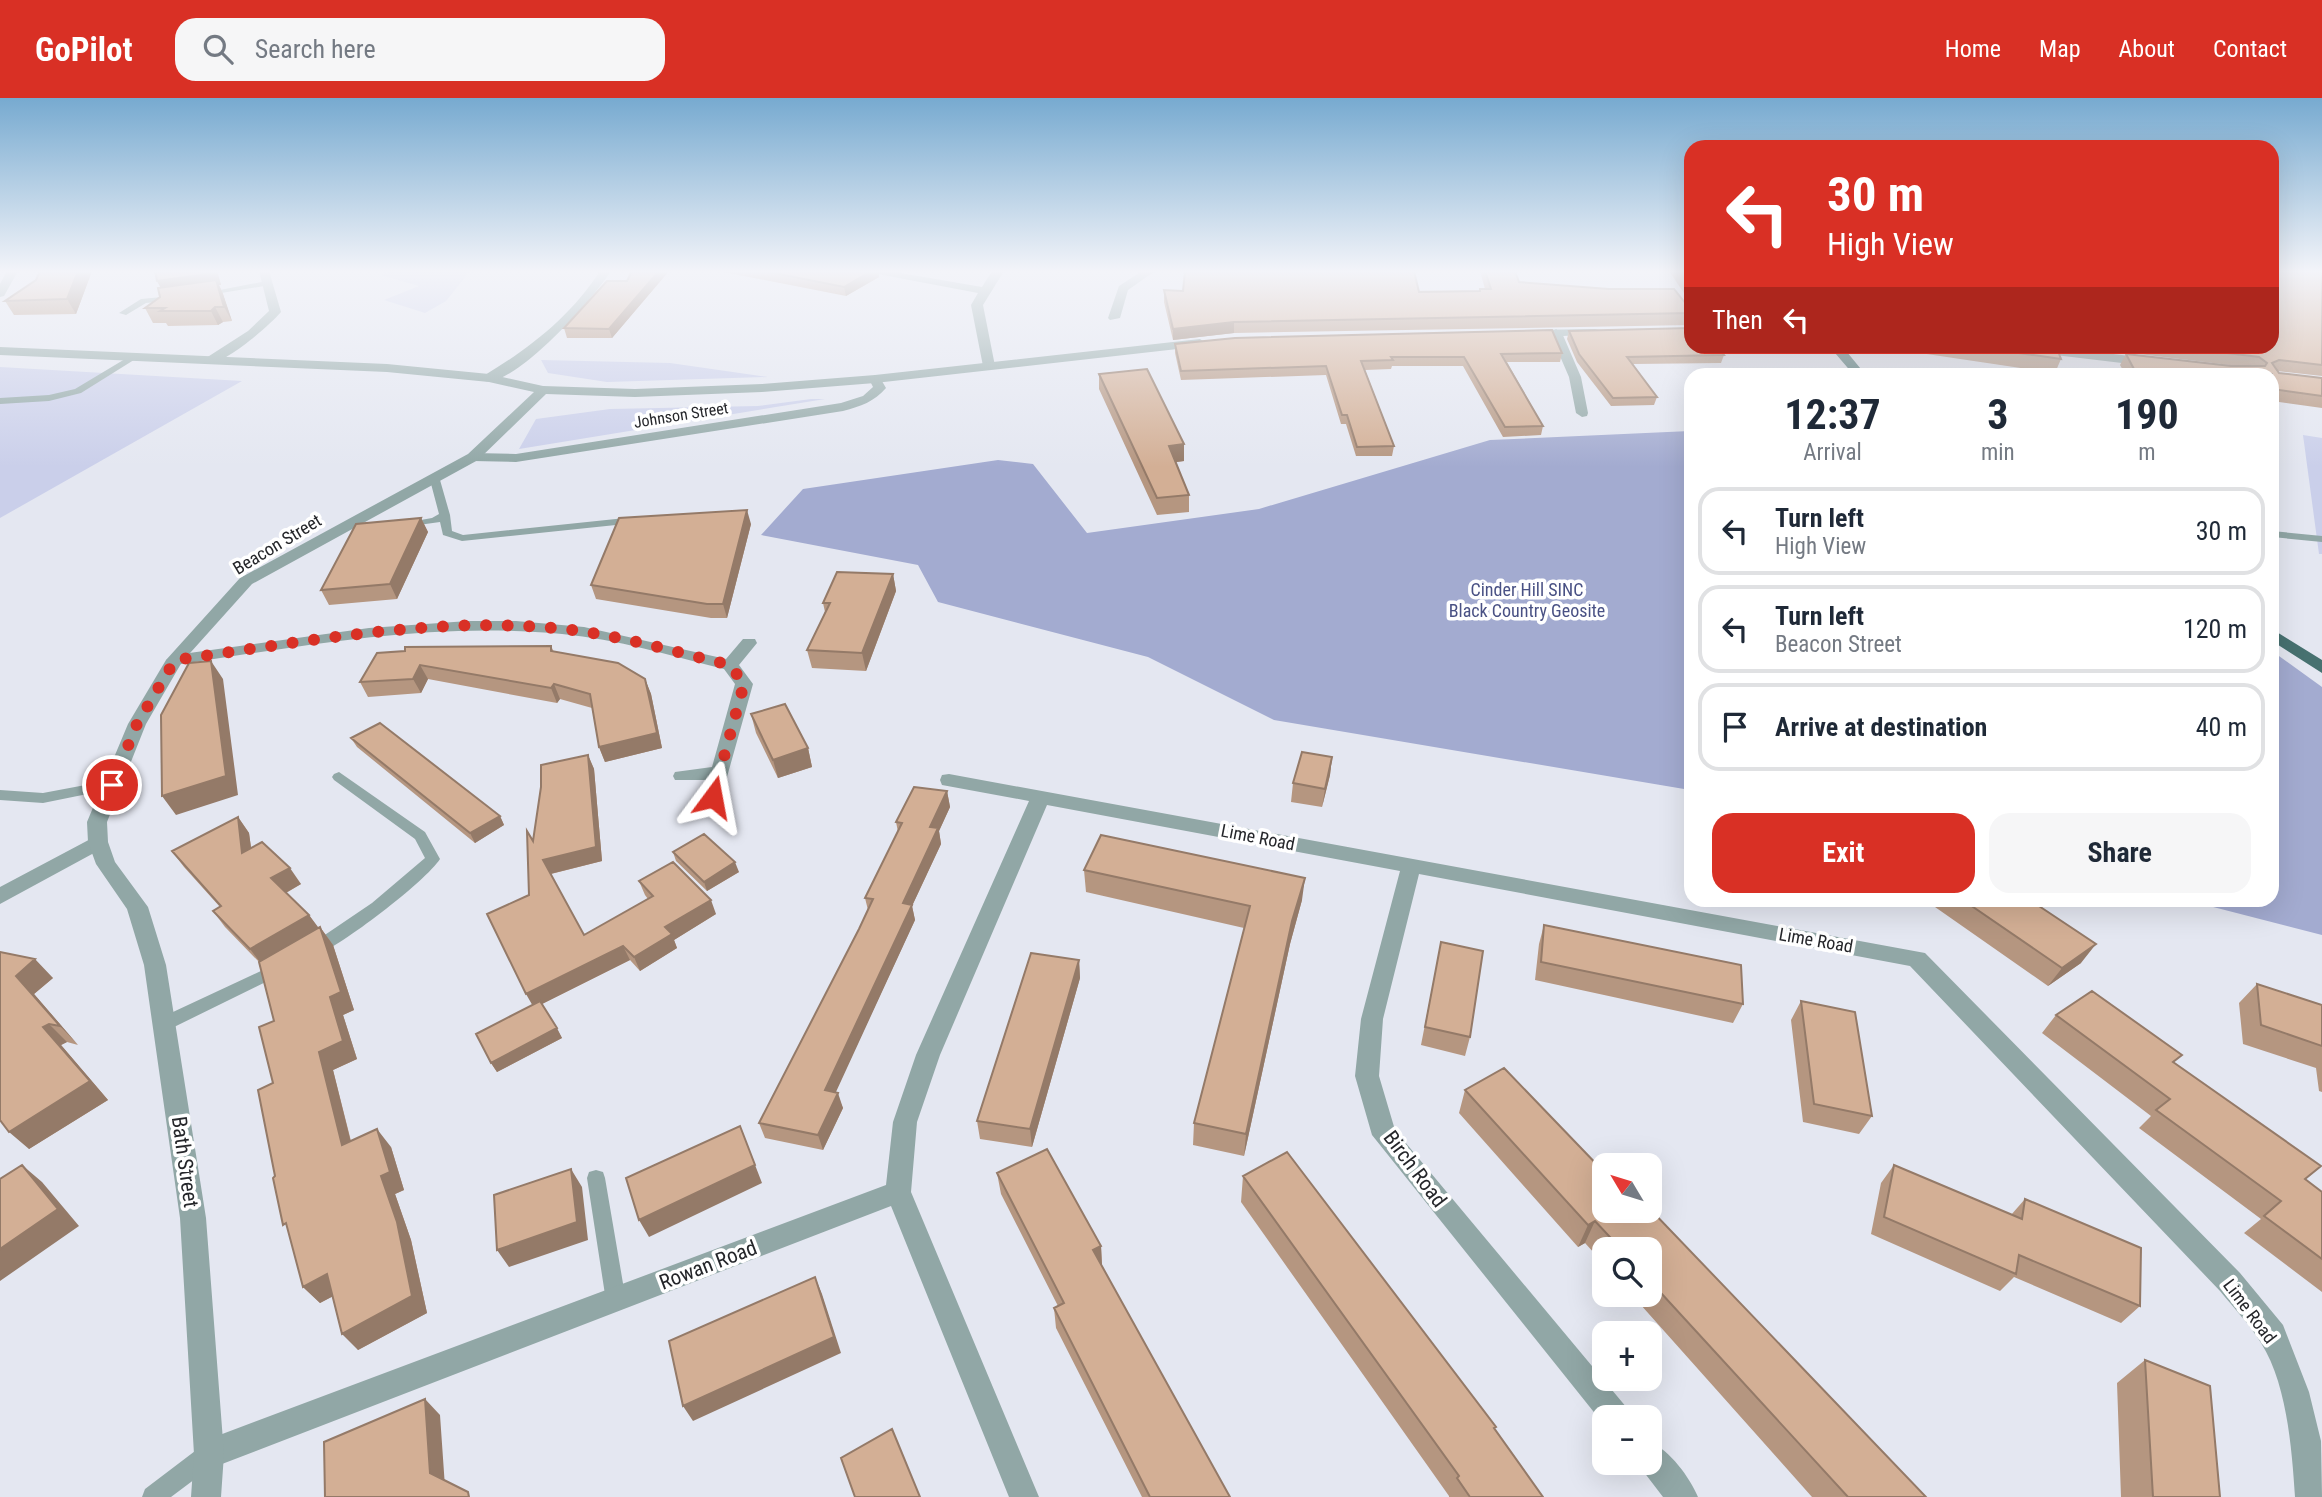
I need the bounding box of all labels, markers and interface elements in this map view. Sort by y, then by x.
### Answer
search box [175,18,665,81]
text: GoPilot [35,30,133,69]
icon: search [199,30,237,68]
text: Search here [255,34,376,64]
text: Home [1945,35,2001,63]
text: Map [2039,35,2081,63]
text: About [2119,35,2175,63]
text: Contact [2213,35,2287,63]
text: 30 m [1827,166,1924,223]
icon: left [1712,168,1803,259]
text: High View [1827,225,1954,263]
icon: left [1777,301,1815,339]
text: Then [1712,305,1763,335]
text: 12:37 [1784,390,1881,439]
text: 3 [1987,390,2008,439]
text: 190 [2115,390,2179,439]
street label: Johnson Street [632,398,730,432]
text: Arrival [1803,439,1862,466]
text: min [1981,439,2015,466]
text: m [2138,439,2155,466]
text: Turn left [1775,503,1864,533]
street label: Beacon Street [229,509,325,579]
icon: left [1716,512,1754,550]
text: 30 m [2196,516,2247,546]
text: High View [1775,533,1866,560]
park label: Cinder Hill SINC Black Country Geosite [1449,579,1605,621]
text: Turn left [1775,601,1864,631]
icon: left [1716,610,1754,648]
text: 120 m [2183,614,2247,644]
text: Beacon Street [1775,631,1902,658]
icon: arrive [1716,708,1754,746]
text: Arrive at destination [1775,712,1987,742]
text: 40 m [2196,712,2247,742]
pin [82,755,142,815]
position arrow [676,760,750,834]
icon: arrive [93,766,131,804]
button: Exit [1712,813,1975,893]
button: Share [1989,813,2251,893]
street label: Lime Road [1219,820,1297,854]
street label: Lime Road [1777,923,1855,957]
street label: Bath Street [167,1115,203,1209]
street label: Birch Road [1379,1126,1451,1212]
north arrow [1592,1153,1662,1223]
map controls [1592,1153,1662,1475]
street label: Rowan Road [656,1235,760,1295]
button: search [1592,1237,1662,1307]
street label: Lime Road [2219,1275,2281,1347]
button: + [1592,1321,1662,1391]
button: − [1592,1405,1662,1475]

